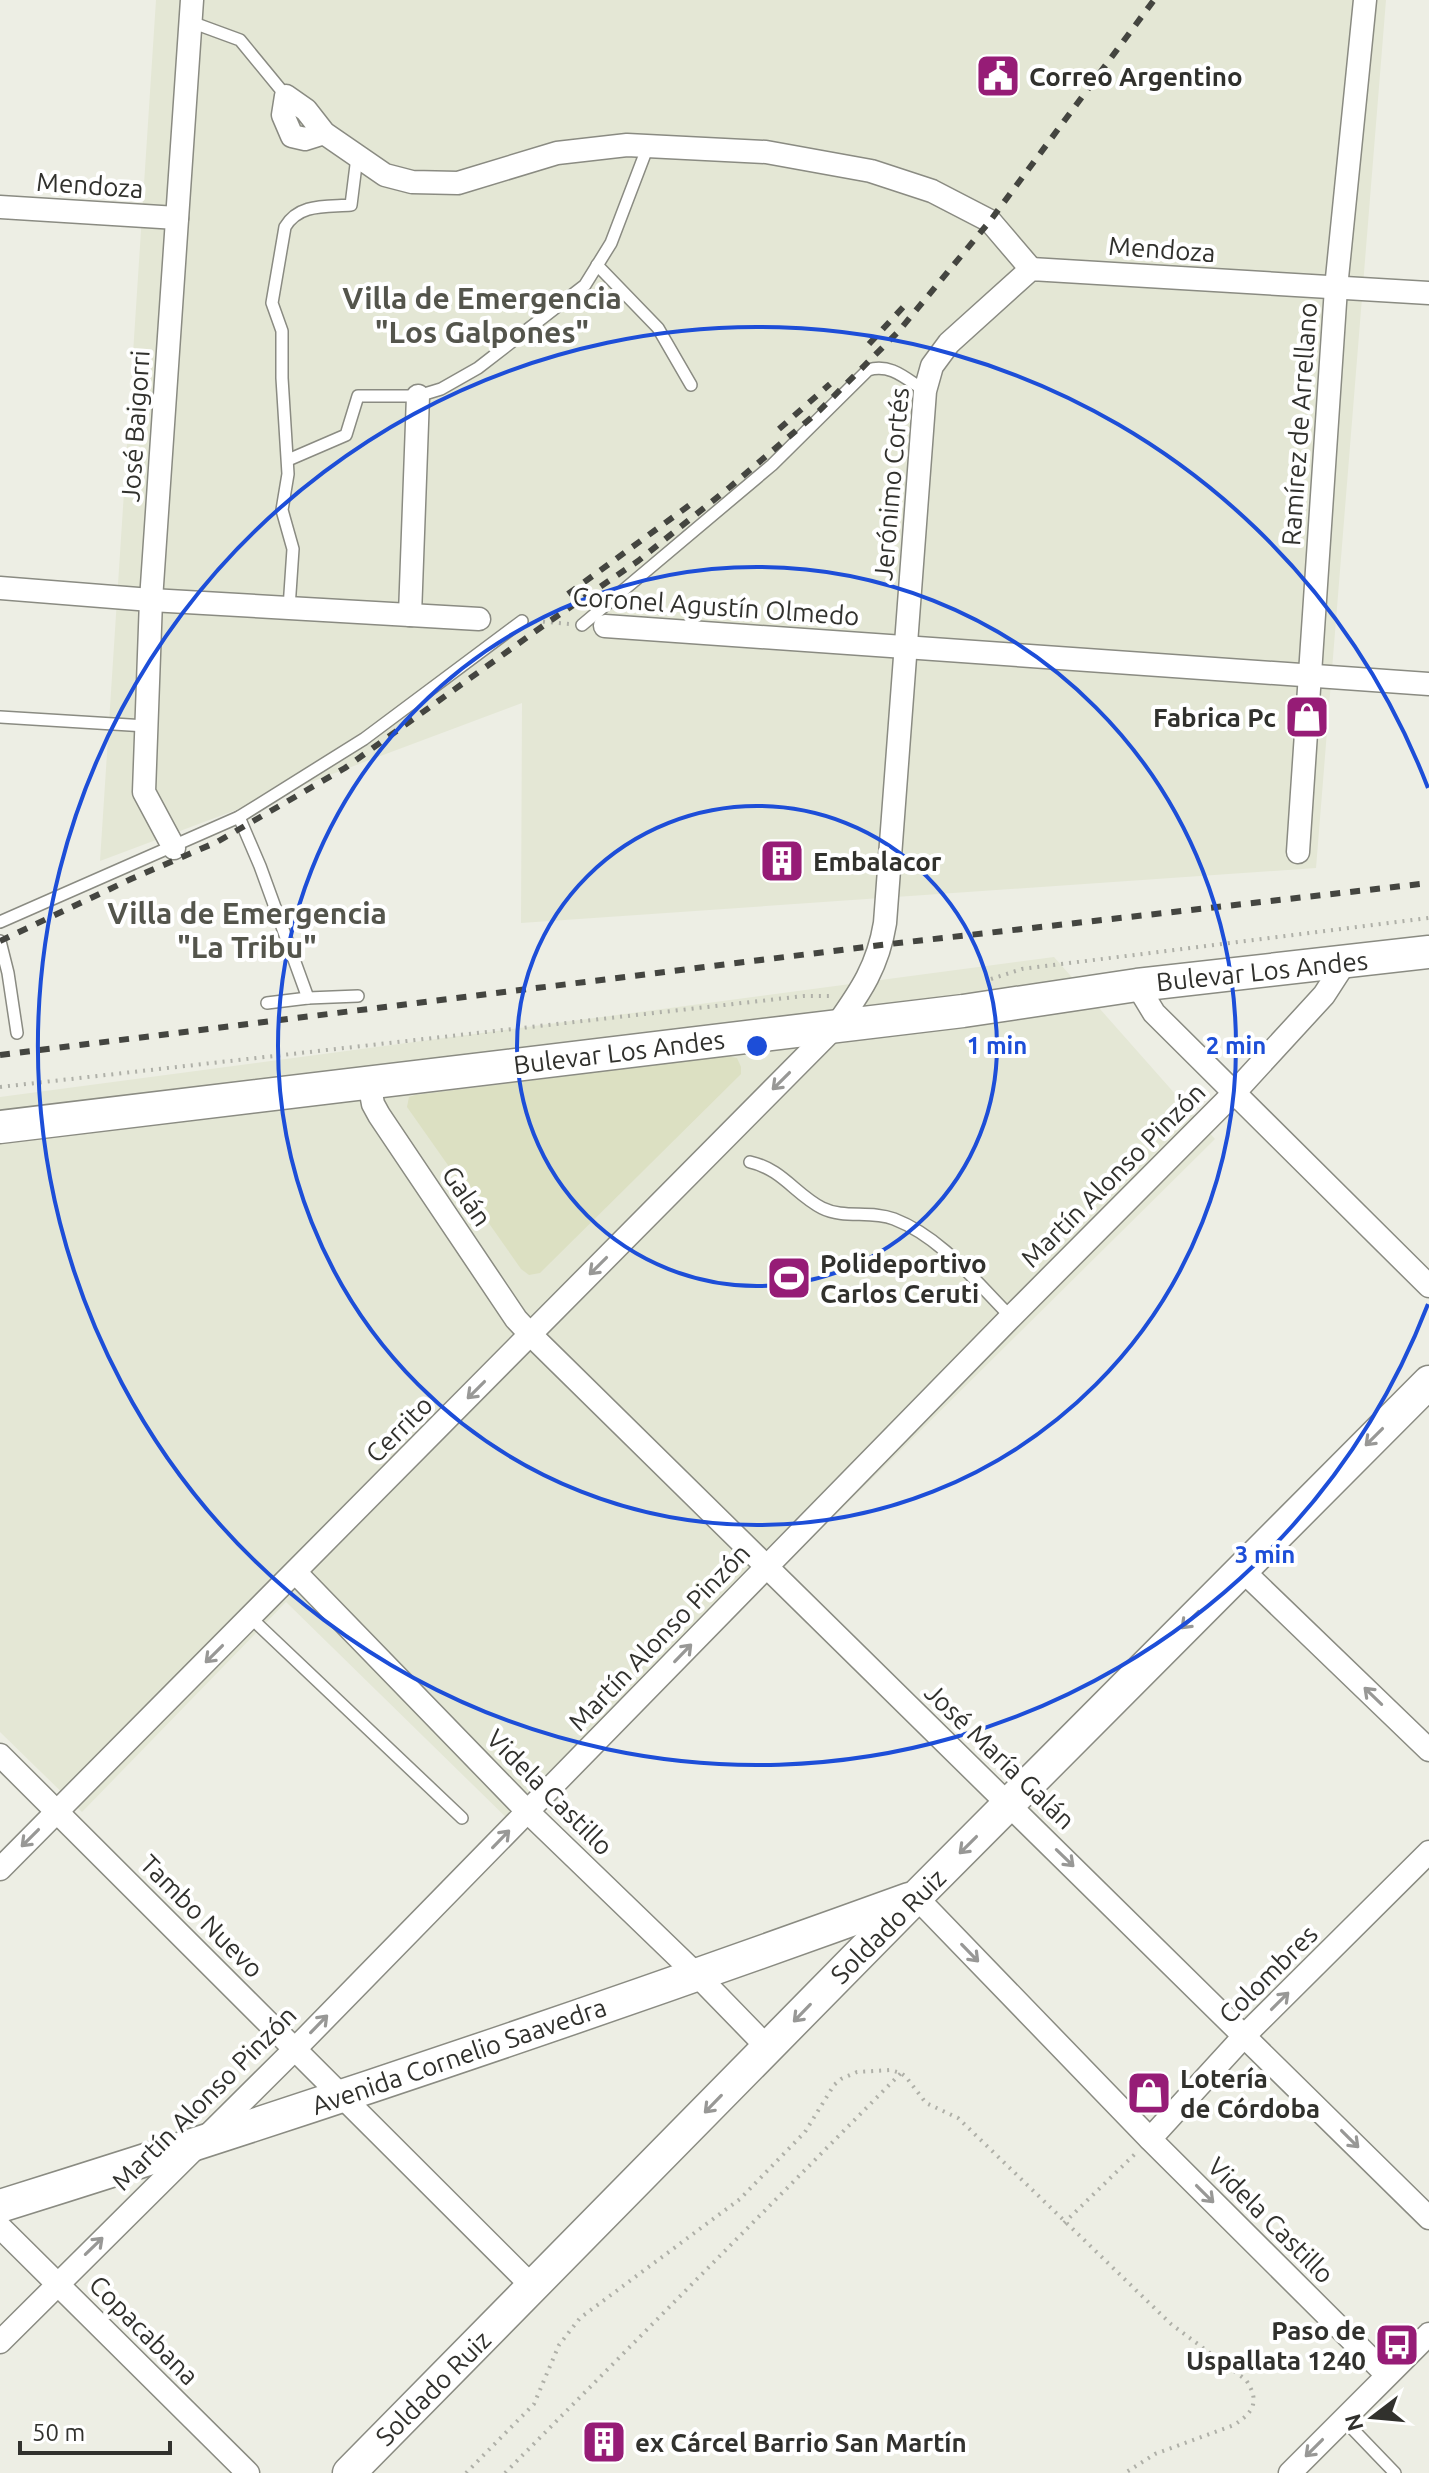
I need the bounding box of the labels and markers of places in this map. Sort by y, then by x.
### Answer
public building icon: Correo Argentino [974,52,1022,100]
place label: Correo Argentino [1029,62,1243,91]
shop icon: Fabrica Pc [1283,693,1331,741]
place label: Fabrica Pc [1153,703,1276,732]
building icon: Embalacor [758,837,806,885]
place label: Embalacor [813,847,942,876]
centre of rings [743,1032,771,1060]
place label: Polideportivo Carlos Ceruti [820,1249,987,1308]
sports icon: Polideportivo Carlos Ceruti [765,1254,813,1302]
place label: Lotería de Córdoba [1180,2064,1320,2123]
shop icon: Lotería de Córdoba [1125,2069,1173,2117]
place label: Paso de Uspallata 1240 [1186,2316,1366,2375]
bus stop icon: Paso de Uspallata 1240 [1373,2321,1421,2369]
building icon: ex Cárcel Barrio San Martín [580,2418,628,2466]
place label: ex Cárcel Barrio San Martín [635,2428,967,2457]

